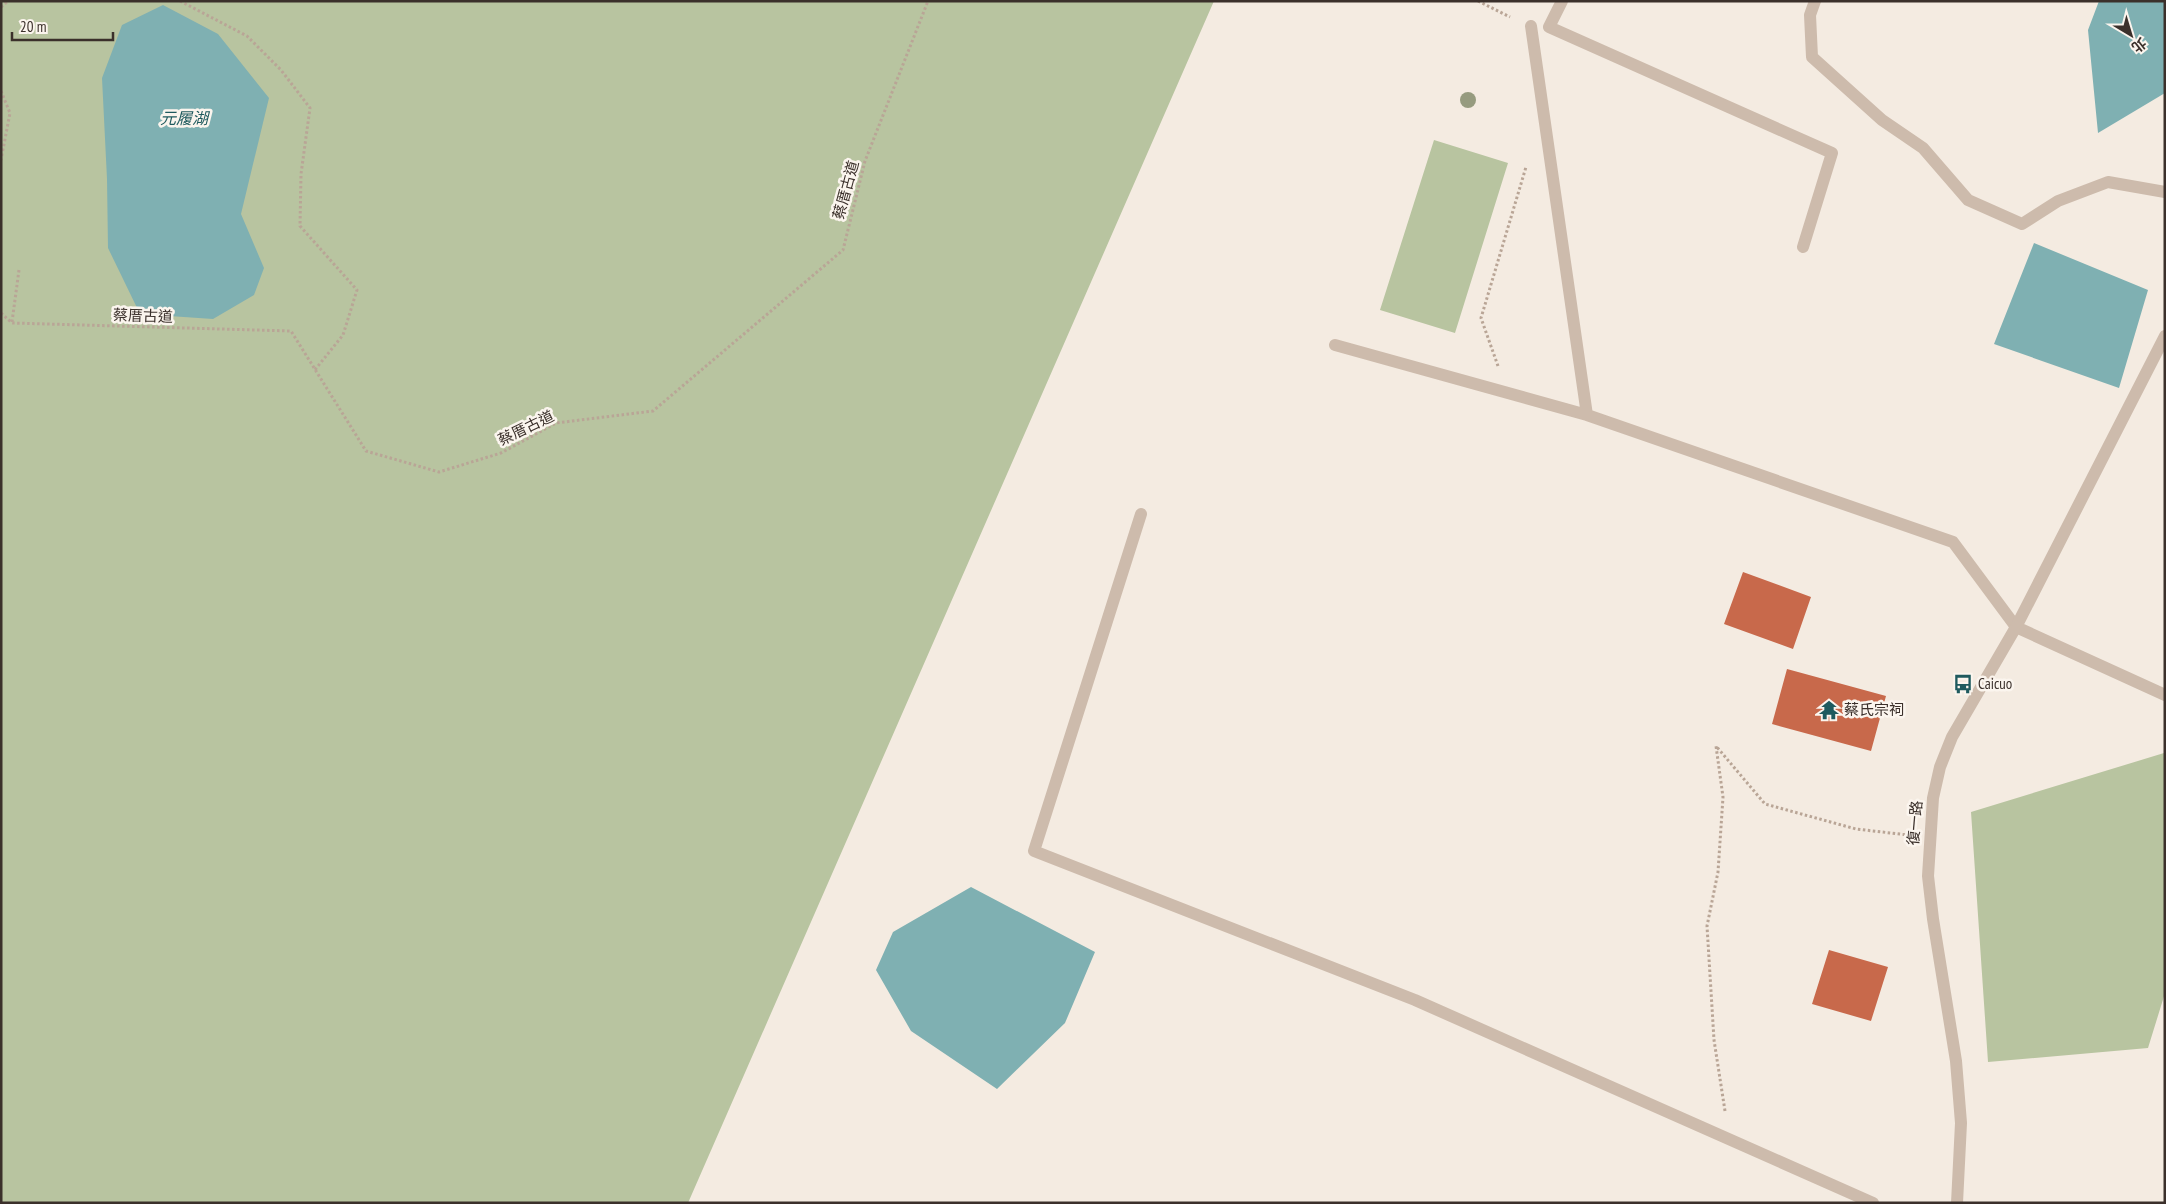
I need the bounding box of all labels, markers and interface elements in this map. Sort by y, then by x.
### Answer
scale bar [12,10,114,42]
north arrow [2106,10,2156,60]
text: 20 m [20,17,46,36]
text: 北 [2128,34,2150,57]
water label: 元履湖 [160,108,211,128]
street label: 蔡厝古道 [829,158,862,221]
street label: 蔡厝古道 [113,305,173,326]
street label: 蔡厝古道 [495,406,557,449]
bus stop icon: Caicuo [1952,673,1974,695]
place label: Caicuo [1978,674,2012,693]
temple icon: 蔡氏宗祠 [1818,699,1840,721]
place label: 蔡氏宗祠 [1844,700,1904,719]
street label: 復一路 [1903,800,1926,846]

